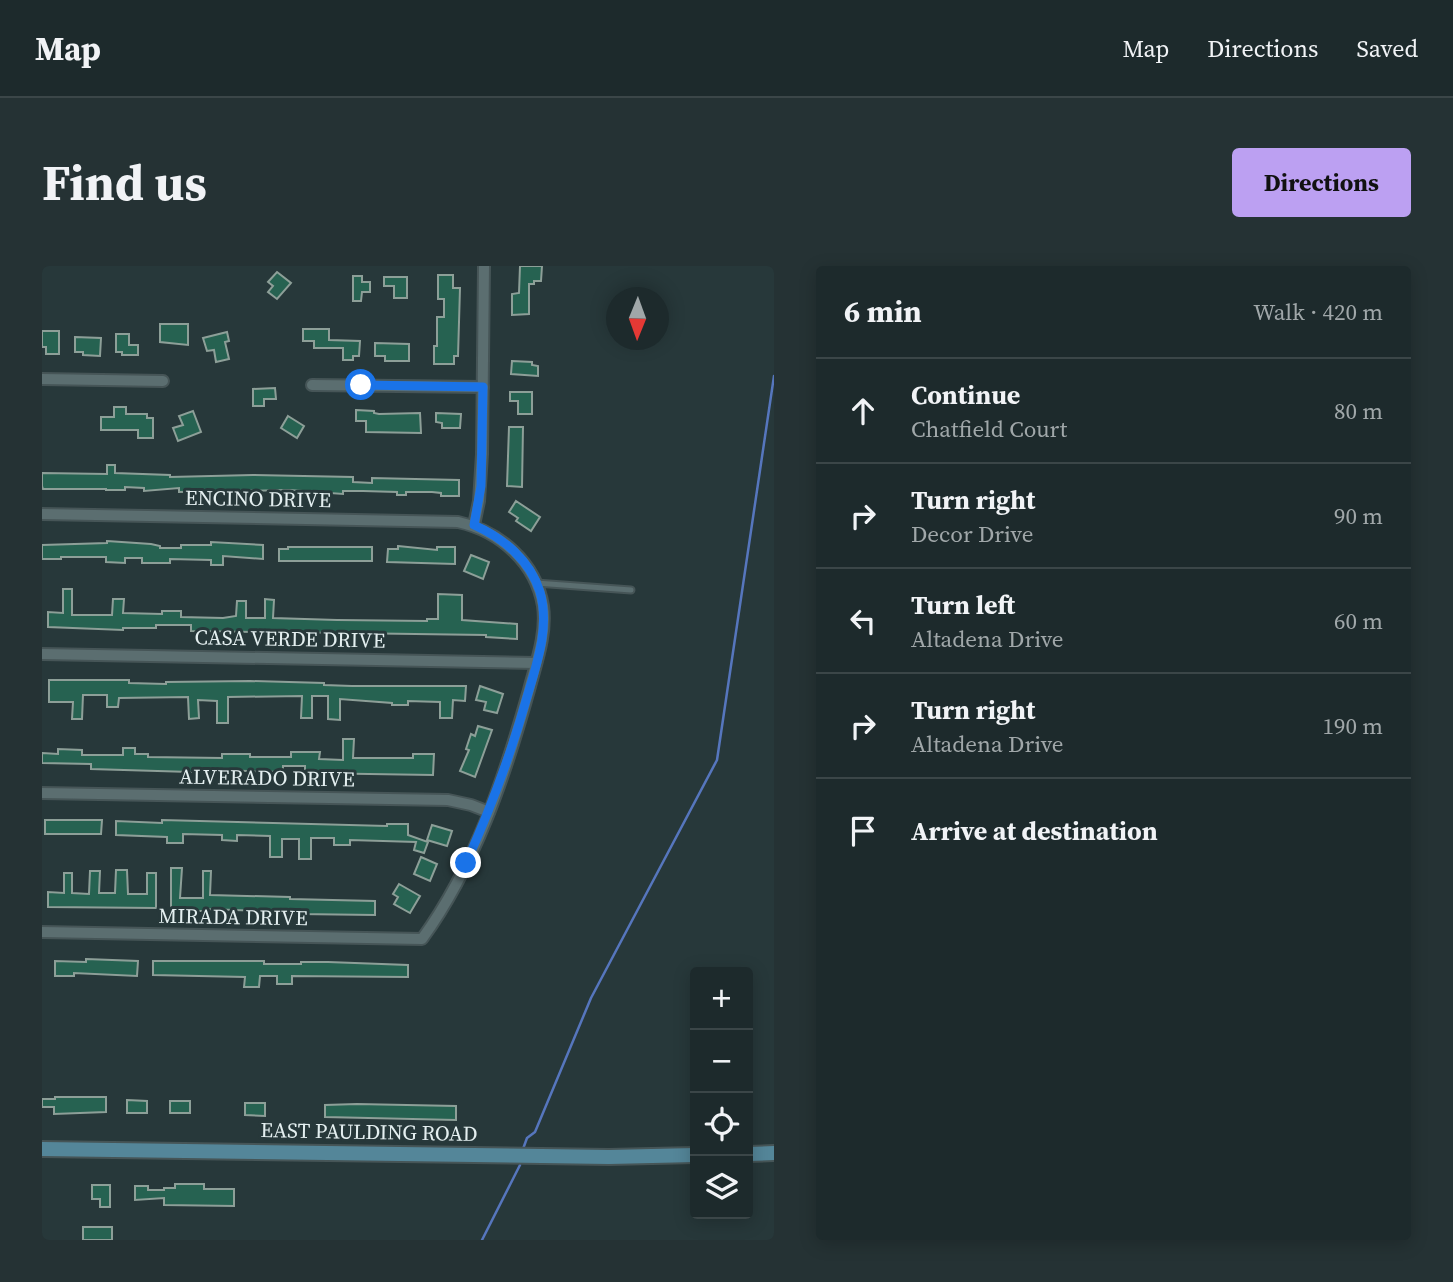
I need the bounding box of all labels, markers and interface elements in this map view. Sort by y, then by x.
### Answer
text: Map [35,26,101,71]
text: Map [1122,32,1169,65]
text: Directions [1207,32,1318,65]
text: Saved [1356,32,1418,65]
button: Directions [1232,148,1411,217]
text: Find us [42,149,207,216]
north arrow [606,287,669,350]
text: 6 min [844,291,922,332]
text: Walk · 420 m [1253,296,1383,328]
route start [345,369,376,400]
text: Continue [911,377,1020,413]
icon: ahead [844,392,882,430]
text: 80 m [1334,395,1383,427]
text: Chatfield Court [911,413,1067,445]
text: Turn right [911,482,1035,518]
street label: ENCINO DRIVE [185,483,331,514]
icon: right [844,497,882,535]
text: 90 m [1334,500,1383,532]
text: Decor Drive [911,518,1033,550]
text: Turn left [911,587,1015,623]
icon: left [844,602,882,640]
text: 60 m [1334,605,1383,637]
street label: CASA VERDE DRIVE [194,622,386,655]
text: Altadena Drive [911,623,1064,655]
text: Turn right [911,692,1035,728]
icon: right [844,707,882,745]
text: 190 m [1322,710,1383,742]
text: Altadena Drive [911,728,1064,760]
street label: ALVERADO DRIVE [179,761,355,794]
icon: arrive [844,812,882,850]
text: Arrive at destination [911,813,1158,849]
route end [450,847,481,878]
street label: MIRADA DRIVE [158,901,308,932]
map controls [690,967,753,1219]
button: + [690,967,753,1030]
button: − [690,1030,753,1093]
button: locate [690,1093,753,1156]
street label: EAST PAULDING ROAD [260,1115,478,1148]
button: layers [690,1156,753,1219]

